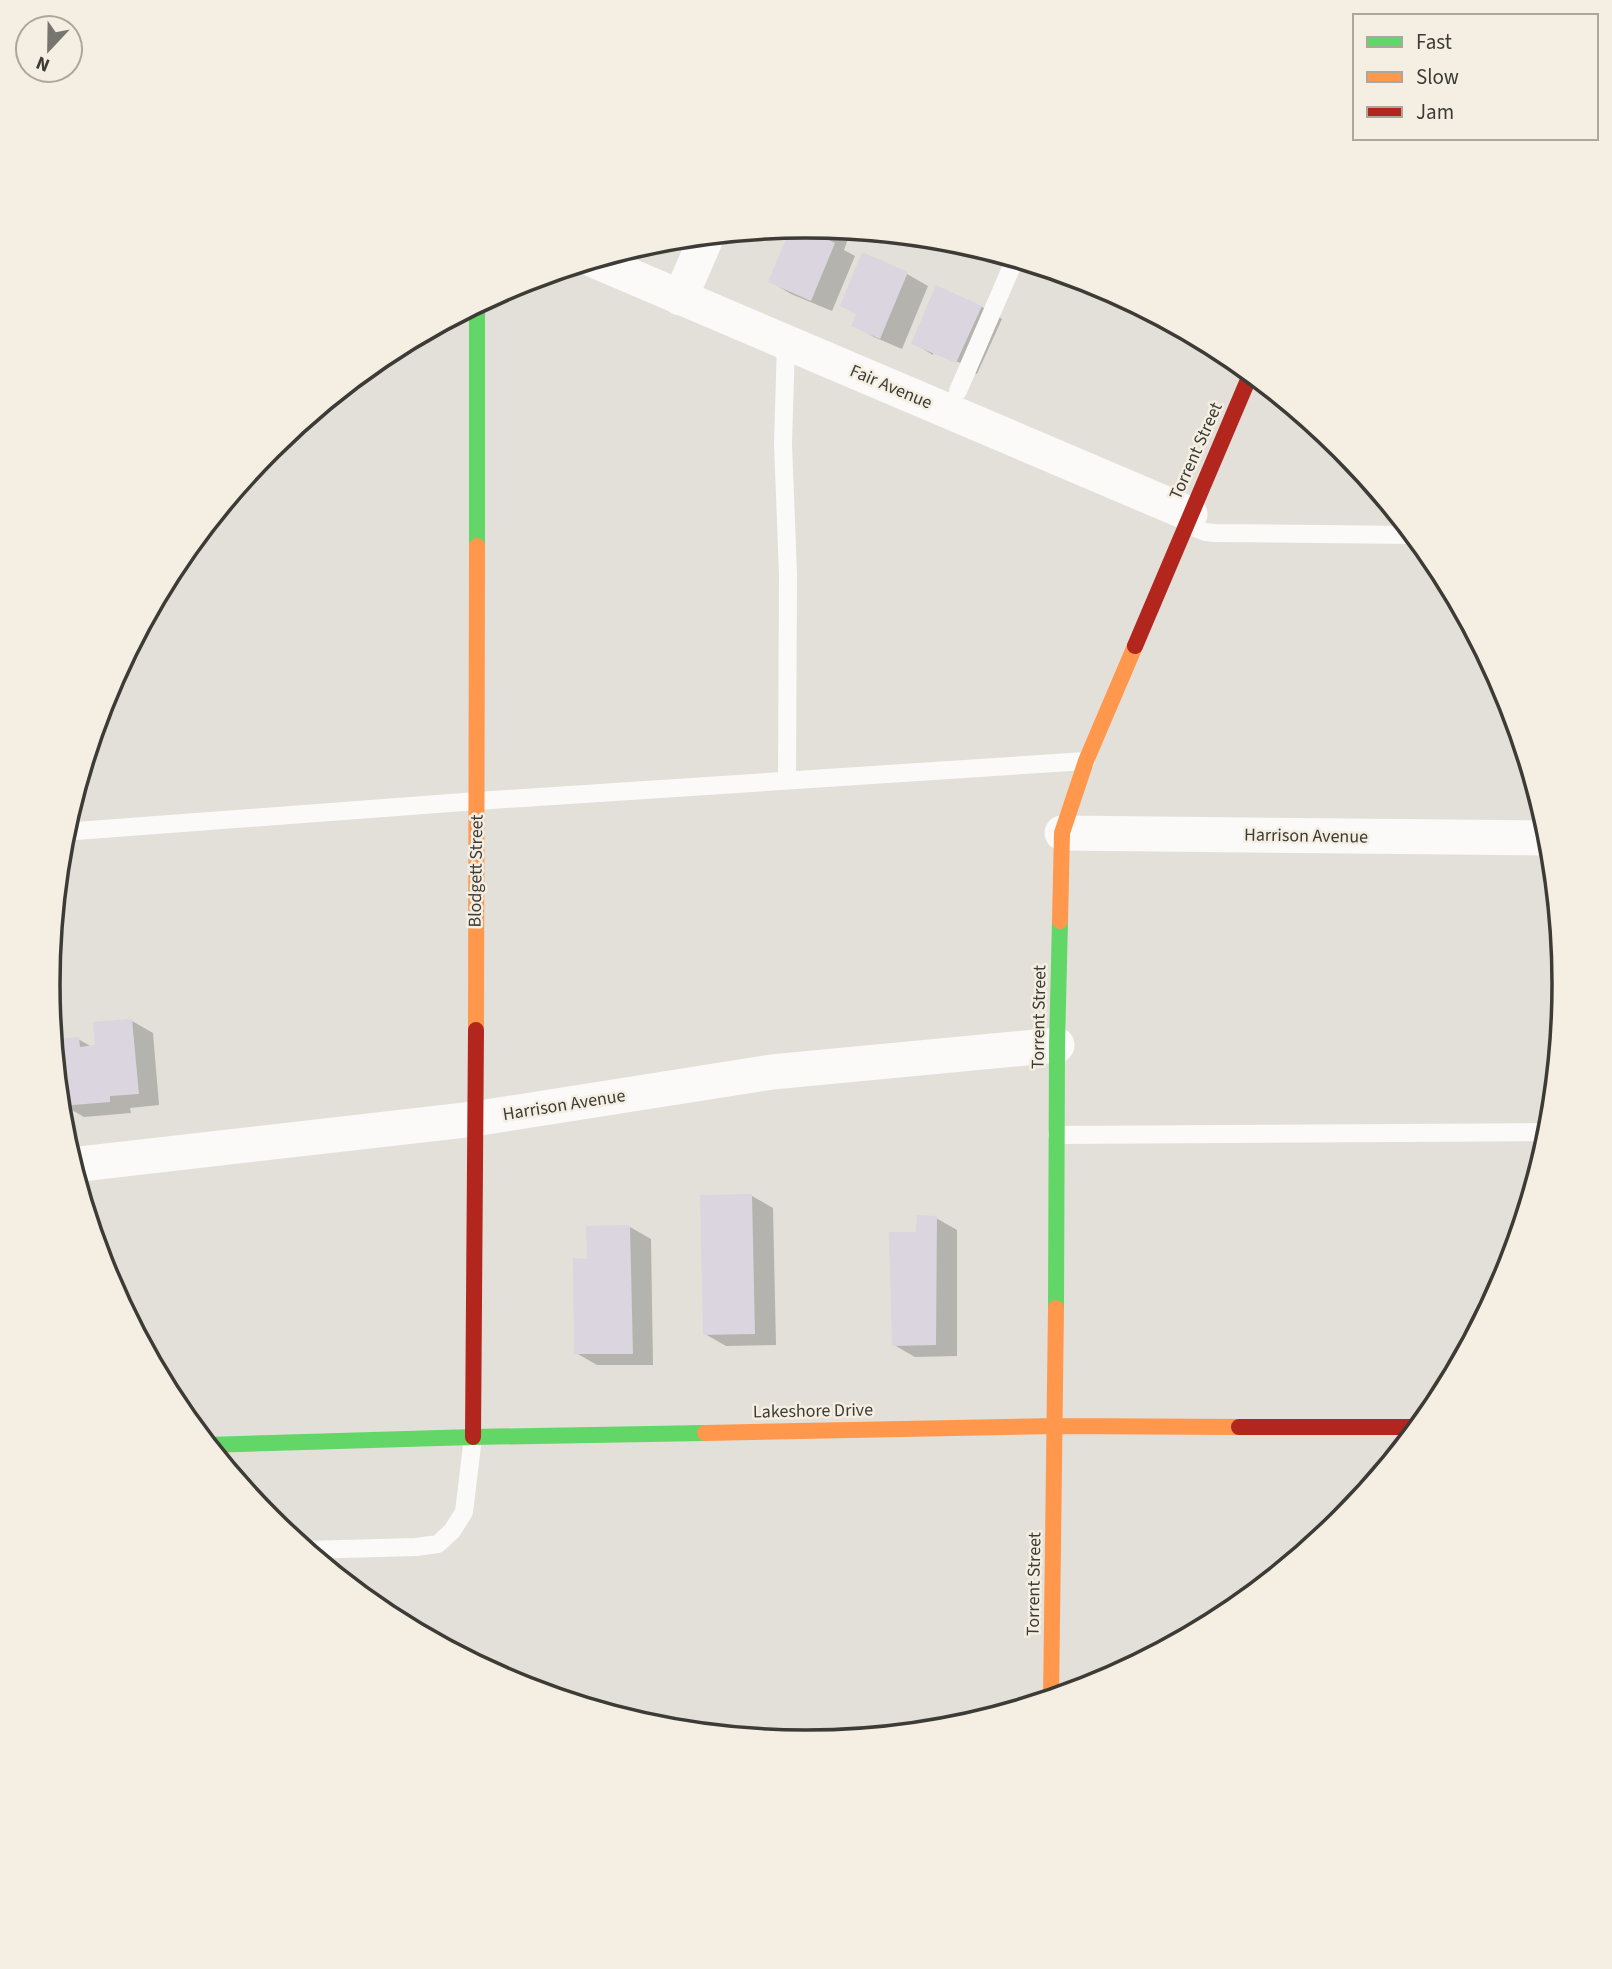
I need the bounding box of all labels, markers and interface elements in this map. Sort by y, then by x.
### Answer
north arrow [14,14,84,84]
legend [1353,14,1598,140]
text: Fast [1416,27,1452,57]
text: N [32,48,54,78]
text: Slow [1416,62,1459,92]
text: Jam [1416,97,1454,127]
street label: Fair Avenue [846,358,936,416]
street label: Torrent Street [1163,398,1229,504]
street label: Blodgett Street [463,814,489,928]
street label: Harrison Avenue [1244,822,1368,850]
street label: Torrent Street [1026,965,1052,1069]
street label: Harrison Avenue [501,1083,627,1127]
street label: Lakeshore Drive [753,1397,873,1425]
street label: Torrent Street [1021,1532,1047,1636]

